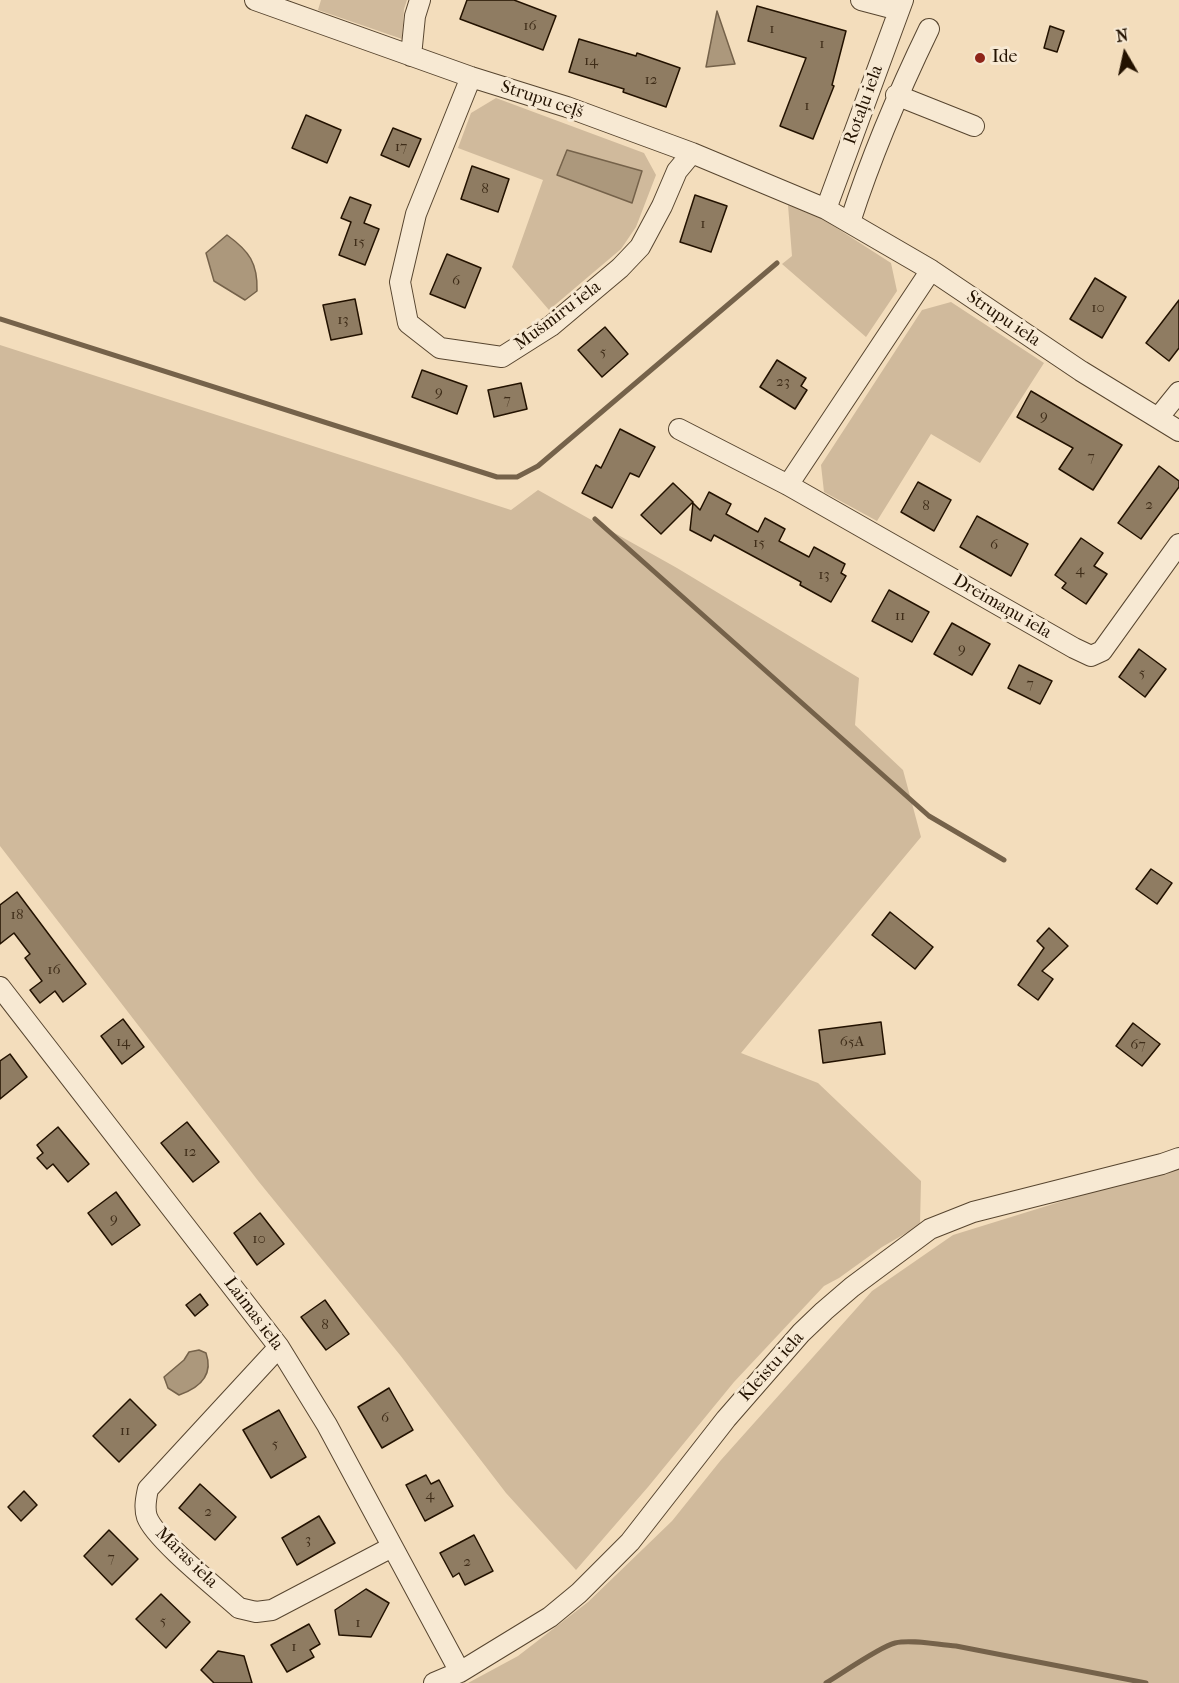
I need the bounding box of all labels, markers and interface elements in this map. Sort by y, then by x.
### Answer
house number: 16 [523,17,537,35]
house number: 1 [769,20,775,38]
north arrow [1095,24,1155,84]
text: N [1115,25,1130,46]
house number: 1 [819,35,825,53]
place label: Ide [992,47,1018,69]
marker: Ide [973,51,987,65]
house number: 14 [584,52,598,70]
street label: Rotaļu iela [840,62,888,148]
house number: 12 [644,71,658,89]
street label: Strupu ceļš [498,76,586,124]
house number: 1 [804,97,810,115]
house number: 17 [395,138,407,156]
house number: 8 [481,180,489,198]
house number: 1 [700,215,706,233]
house number: 15 [353,233,365,251]
house number: 6 [452,272,460,290]
street label: Mušmiru iela [511,277,605,355]
street label: Strupu iela [962,286,1044,352]
house number: 10 [1091,299,1105,317]
house number: 13 [337,311,349,329]
house number: 5 [600,343,606,361]
house number: 23 [776,373,790,391]
house number: 9 [435,383,443,401]
house number: 7 [503,391,511,409]
house number: 9 [1040,407,1048,425]
house number: 7 [1087,448,1095,466]
house number: 2 [1145,496,1153,514]
house number: 8 [922,497,930,515]
house number: 15 [753,534,765,552]
house number: 6 [990,536,998,554]
house number: 4 [1076,561,1084,579]
house number: 13 [818,566,830,584]
street label: Dreimaņu iela [949,570,1055,644]
house number: 11 [895,607,905,625]
house number: 9 [958,640,966,658]
house number: 5 [1139,664,1145,682]
house number: 7 [1026,675,1034,693]
house number: 18 [11,906,23,924]
house number: 16 [47,961,61,979]
house number: 14 [116,1033,130,1051]
house number: 65A [840,1033,864,1051]
house number: 67 [1130,1036,1146,1054]
house number: 12 [183,1143,197,1161]
house number: 9 [110,1210,118,1228]
house number: 10 [252,1230,266,1248]
street label: Laimas iela [219,1273,287,1355]
house number: 8 [321,1316,329,1334]
street label: Kleistu iela [735,1328,809,1406]
house number: 6 [381,1409,389,1427]
house number: 11 [120,1422,130,1440]
house number: 5 [272,1435,278,1453]
house number: 4 [426,1486,434,1504]
house number: 2 [204,1503,212,1521]
street label: Māras iela [150,1523,222,1593]
house number: 3 [305,1531,311,1549]
house number: 7 [107,1549,115,1567]
house number: 2 [463,1553,471,1571]
house number: 5 [160,1612,166,1630]
house number: 1 [355,1614,361,1632]
house number: 1 [291,1638,297,1656]

